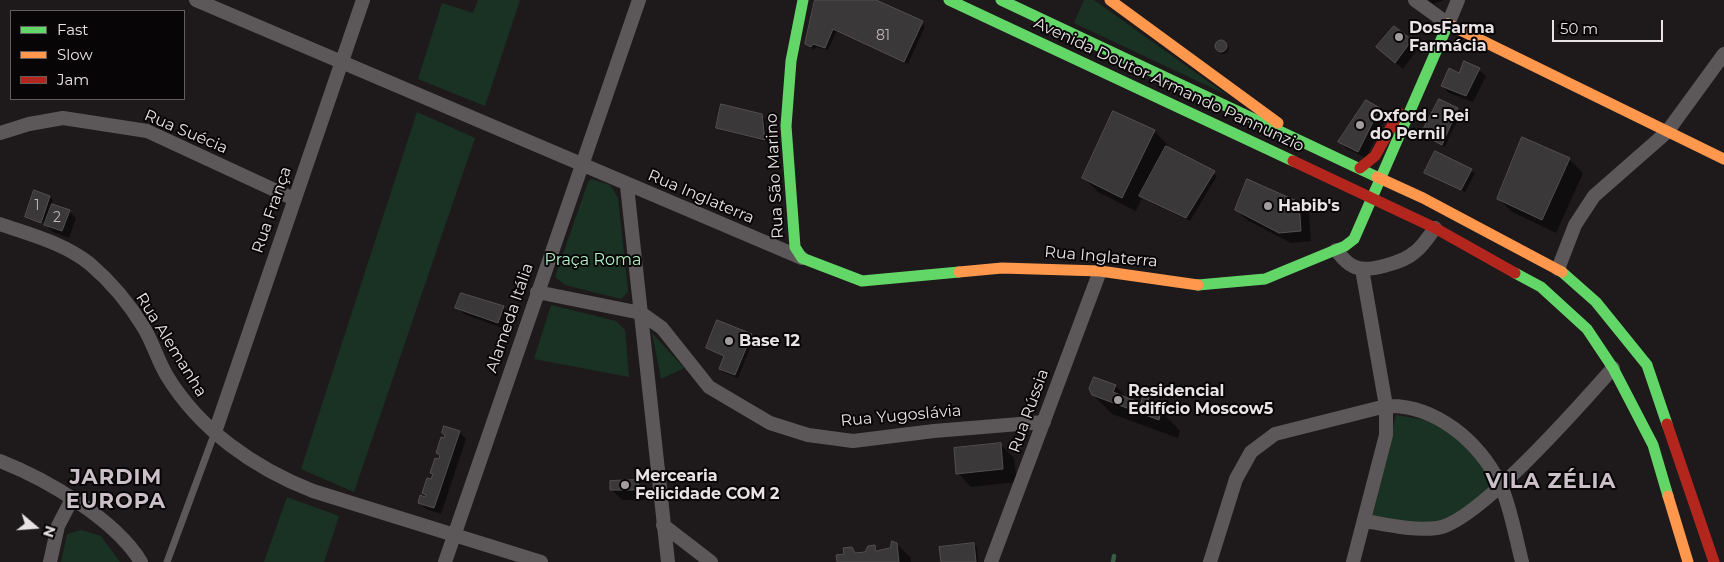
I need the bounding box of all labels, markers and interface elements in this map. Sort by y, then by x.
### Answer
legend [10,10,185,100]
scale bar [1554,10,1665,42]
street label: Avenida Doutor Armando Pannunzio [1031,14,1307,156]
place label: DosFarma Farmácia [1409,18,1495,56]
text: 50 m [1560,19,1598,38]
text: Fast [57,20,88,39]
house number: 81 [876,28,890,44]
marker: DosFarma Farmácia [1393,31,1405,43]
text: Slow [57,45,93,64]
text: Jam [57,70,89,89]
street label: Rua Suécia [141,106,231,158]
place label: Oxford - Rei do Pernil [1370,106,1469,144]
street label: Rua São Marino [762,113,788,239]
marker: Oxford - Rei do Pernil [1354,119,1366,131]
street label: Rua França [248,164,296,256]
street label: Rua Inglaterra [645,166,757,228]
place label: Habib's [1278,196,1340,216]
house number: 1 [34,198,40,214]
marker: Habib's [1262,200,1274,212]
house number: 2 [53,210,61,226]
street label: Rua Inglaterra [1044,242,1158,272]
park label: Praça Roma [545,250,641,270]
street label: Alameda Itália [482,261,538,375]
street label: Rua Alemanha [131,290,211,400]
place label: Base 12 [739,331,800,351]
marker: Base 12 [723,335,735,347]
street label: Rua Rússia [1005,367,1053,455]
place label: Residencial Edifício Moscow5 [1128,381,1273,419]
marker: Residencial Edifício Moscow5 [1112,394,1124,406]
street label: Rua Yugoslávia [840,401,962,431]
district label: JARDIM EUROPA [65,465,167,515]
place label: Mercearia Felicidade COM 2 [635,466,779,504]
district label: VILA ZÉLIA [1484,469,1618,495]
marker: Mercearia Felicidade COM 2 [619,479,631,491]
north arrow [10,502,60,552]
text: N [39,523,60,540]

